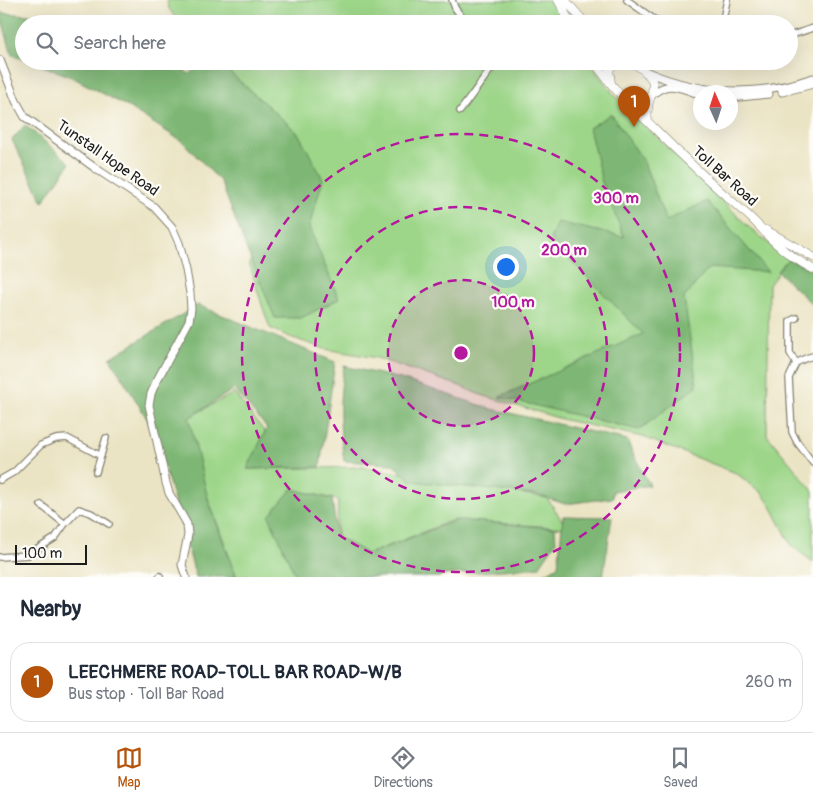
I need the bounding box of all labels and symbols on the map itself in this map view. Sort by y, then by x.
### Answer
north arrow [693,85,738,130]
pin: 1 [618,86,650,127]
street label: Tunstall Hope Road [53,116,162,201]
street label: Toll Bar Road [688,142,761,211]
text: 300 m [593,189,639,208]
text: 200 m [541,241,587,260]
your location [493,254,519,280]
text: 100 m [492,293,534,312]
centre of rings [452,344,470,362]
scale bar [15,542,88,565]

